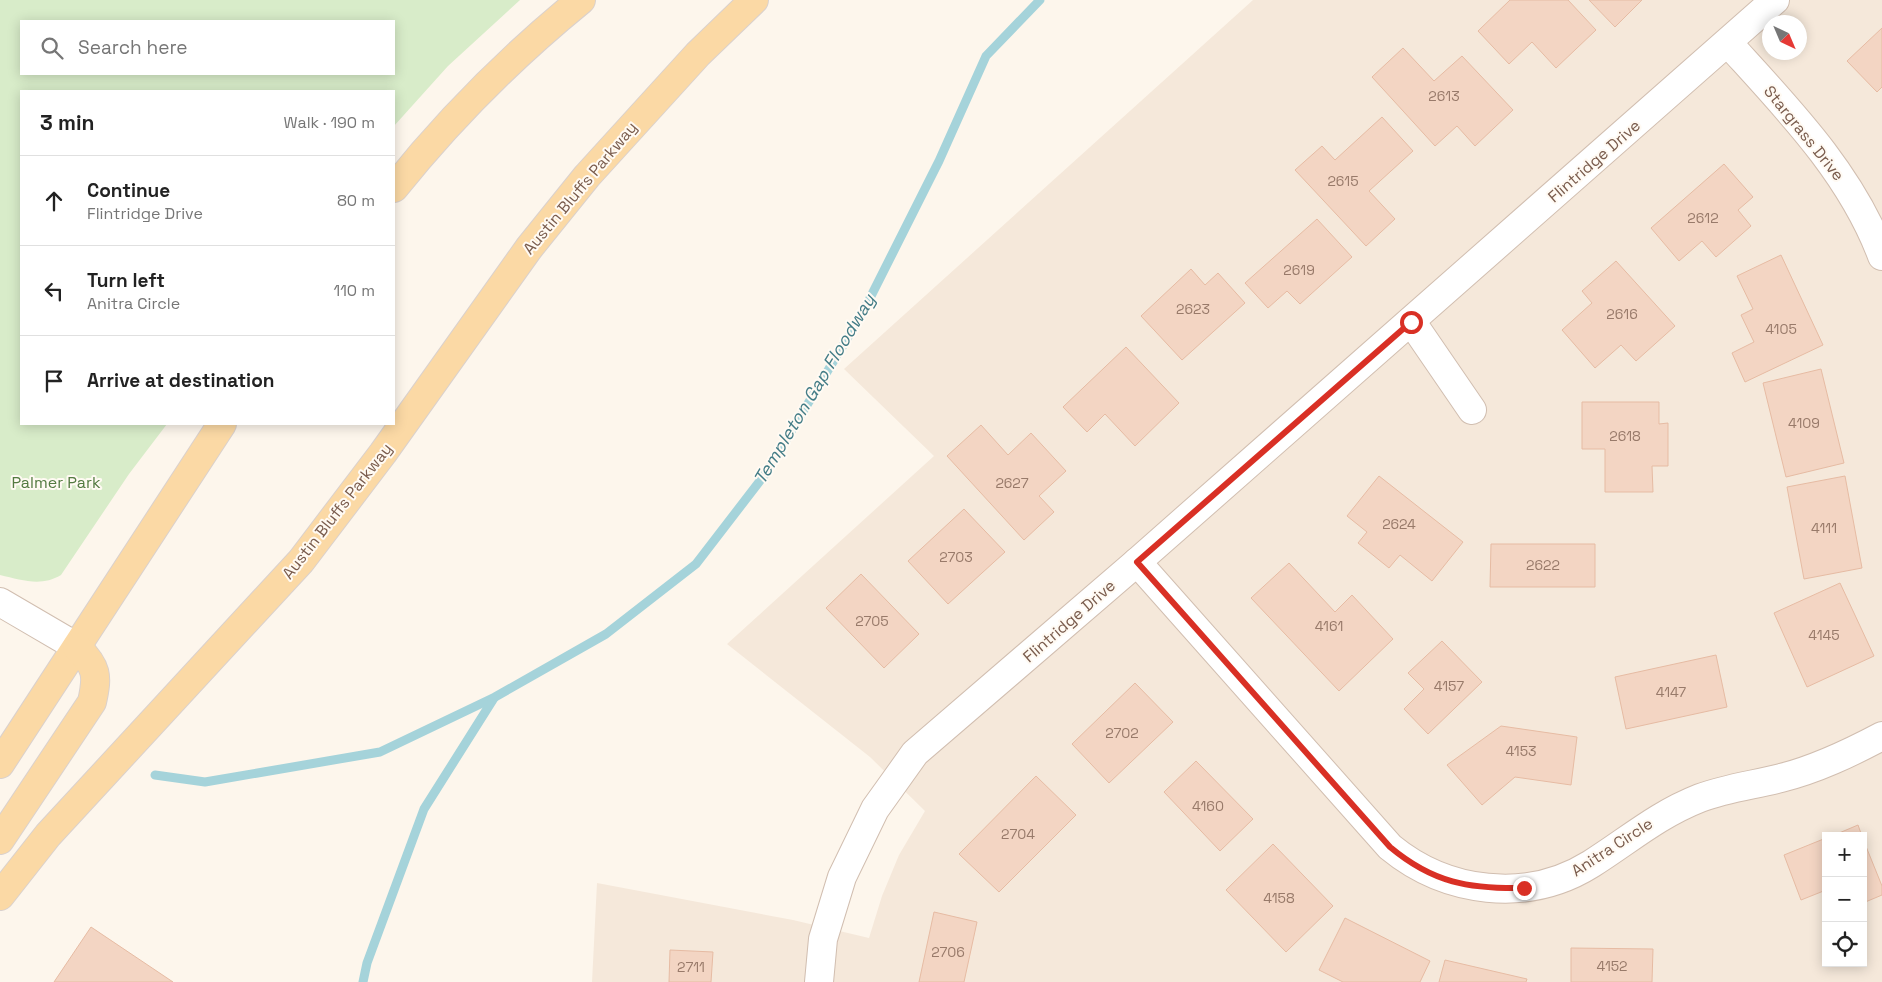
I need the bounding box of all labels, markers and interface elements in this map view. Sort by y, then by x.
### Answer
north arrow [1762,15,1807,60]
search box [20,20,395,75]
icon: search [38,34,66,62]
text: Search here [78,35,188,60]
street label: Stargrass Drive [1759,81,1849,185]
house number: 2613 [1428,87,1460,105]
text: 3 min [40,109,95,136]
text: Walk · 190 m [284,112,375,133]
street label: Flintridge Drive [1543,115,1645,207]
street label: Austin Bluffs Parkway [518,117,642,259]
house number: 2615 [1327,172,1359,190]
text: Continue [87,178,170,203]
icon: ahead [40,187,68,215]
text: 80 m [337,190,375,211]
text: Flintridge Drive [87,203,203,224]
house number: 2612 [1687,209,1719,227]
house number: 2619 [1283,261,1315,279]
text: Turn left [87,268,165,293]
icon: left [40,277,68,305]
text: 110 m [333,280,375,301]
water label: Templeton Gap Floodway [748,289,880,488]
text: Anitra Circle [87,293,180,314]
house number: 2623 [1176,300,1210,318]
house number: 2616 [1606,305,1638,323]
route start [1400,311,1423,334]
house number: 4105 [1765,320,1797,338]
icon: arrive [40,367,68,395]
text: Arrive at destination [87,368,275,393]
house number: 4109 [1788,414,1820,432]
house number: 2618 [1609,427,1641,445]
street label: Austin Bluffs Parkway [277,439,397,583]
park label: Palmer Park [11,472,101,493]
house number: 2627 [995,474,1029,492]
house number: 2624 [1382,515,1416,533]
house number: 4111 [1811,519,1837,537]
house number: 2703 [939,548,973,566]
house number: 2622 [1526,556,1560,574]
street label: Flintridge Drive [1018,575,1120,667]
house number: 2705 [855,612,889,630]
house number: 4161 [1315,617,1343,635]
house number: 4145 [1808,626,1840,644]
house number: 4157 [1434,677,1464,695]
house number: 4147 [1656,683,1686,701]
house number: 2702 [1105,724,1139,742]
house number: 4153 [1505,742,1537,760]
house number: 4160 [1192,797,1224,815]
street label: Anitra Circle [1567,813,1657,881]
house number: 2704 [1001,825,1035,843]
map controls [1822,832,1867,967]
button: + [1822,832,1867,877]
route end [1513,877,1536,900]
button: − [1822,877,1867,922]
house number: 4158 [1263,889,1295,907]
button: locate [1822,922,1867,967]
house number: 2706 [931,943,965,961]
house number: 4152 [1597,957,1627,975]
house number: 2711 [677,958,705,976]

